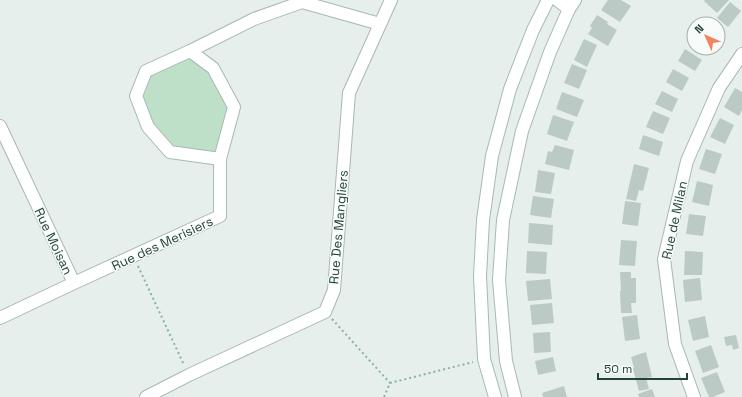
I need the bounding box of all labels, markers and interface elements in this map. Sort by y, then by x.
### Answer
north arrow [686,16,726,56]
text: N [691,21,706,36]
street label: Rue Des Mangliers [325,169,352,285]
street label: Rue de Milan [658,179,691,261]
street label: Rue Moisan [31,205,76,277]
street label: Rue des Merisiers [109,212,216,274]
scale bar [598,355,687,381]
text: 50 m [604,361,632,377]

